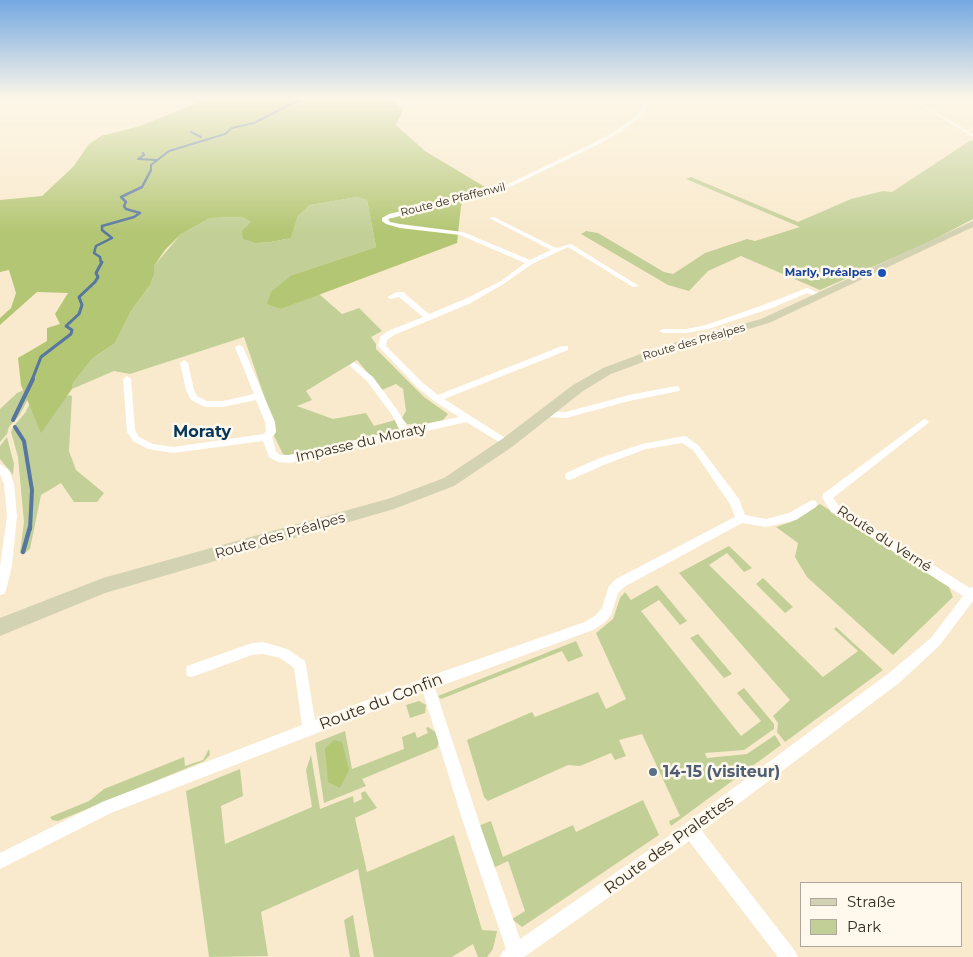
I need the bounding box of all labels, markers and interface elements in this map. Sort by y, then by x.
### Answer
street label: Route de Pfaffenwil [399,181,507,219]
place label: Marly, Préalpes [785,266,872,280]
marker: Marly, Préalpes [876,267,888,279]
street label: Route des Préalpes [641,321,747,363]
street label: Impasse du Moraty [294,420,428,466]
district label: Moraty [173,422,231,442]
street label: Route du Verné [834,502,934,576]
street label: Route des Préalpes [213,509,347,563]
street label: Route du Confin [317,670,445,734]
place label: 14-15 (visiteur) [663,762,780,782]
marker: 14-15 (visiteur) [647,766,659,778]
street label: Route des Pralettes [601,792,737,898]
legend [800,882,963,947]
text: Straße [847,892,896,911]
text: Park [847,917,881,936]

